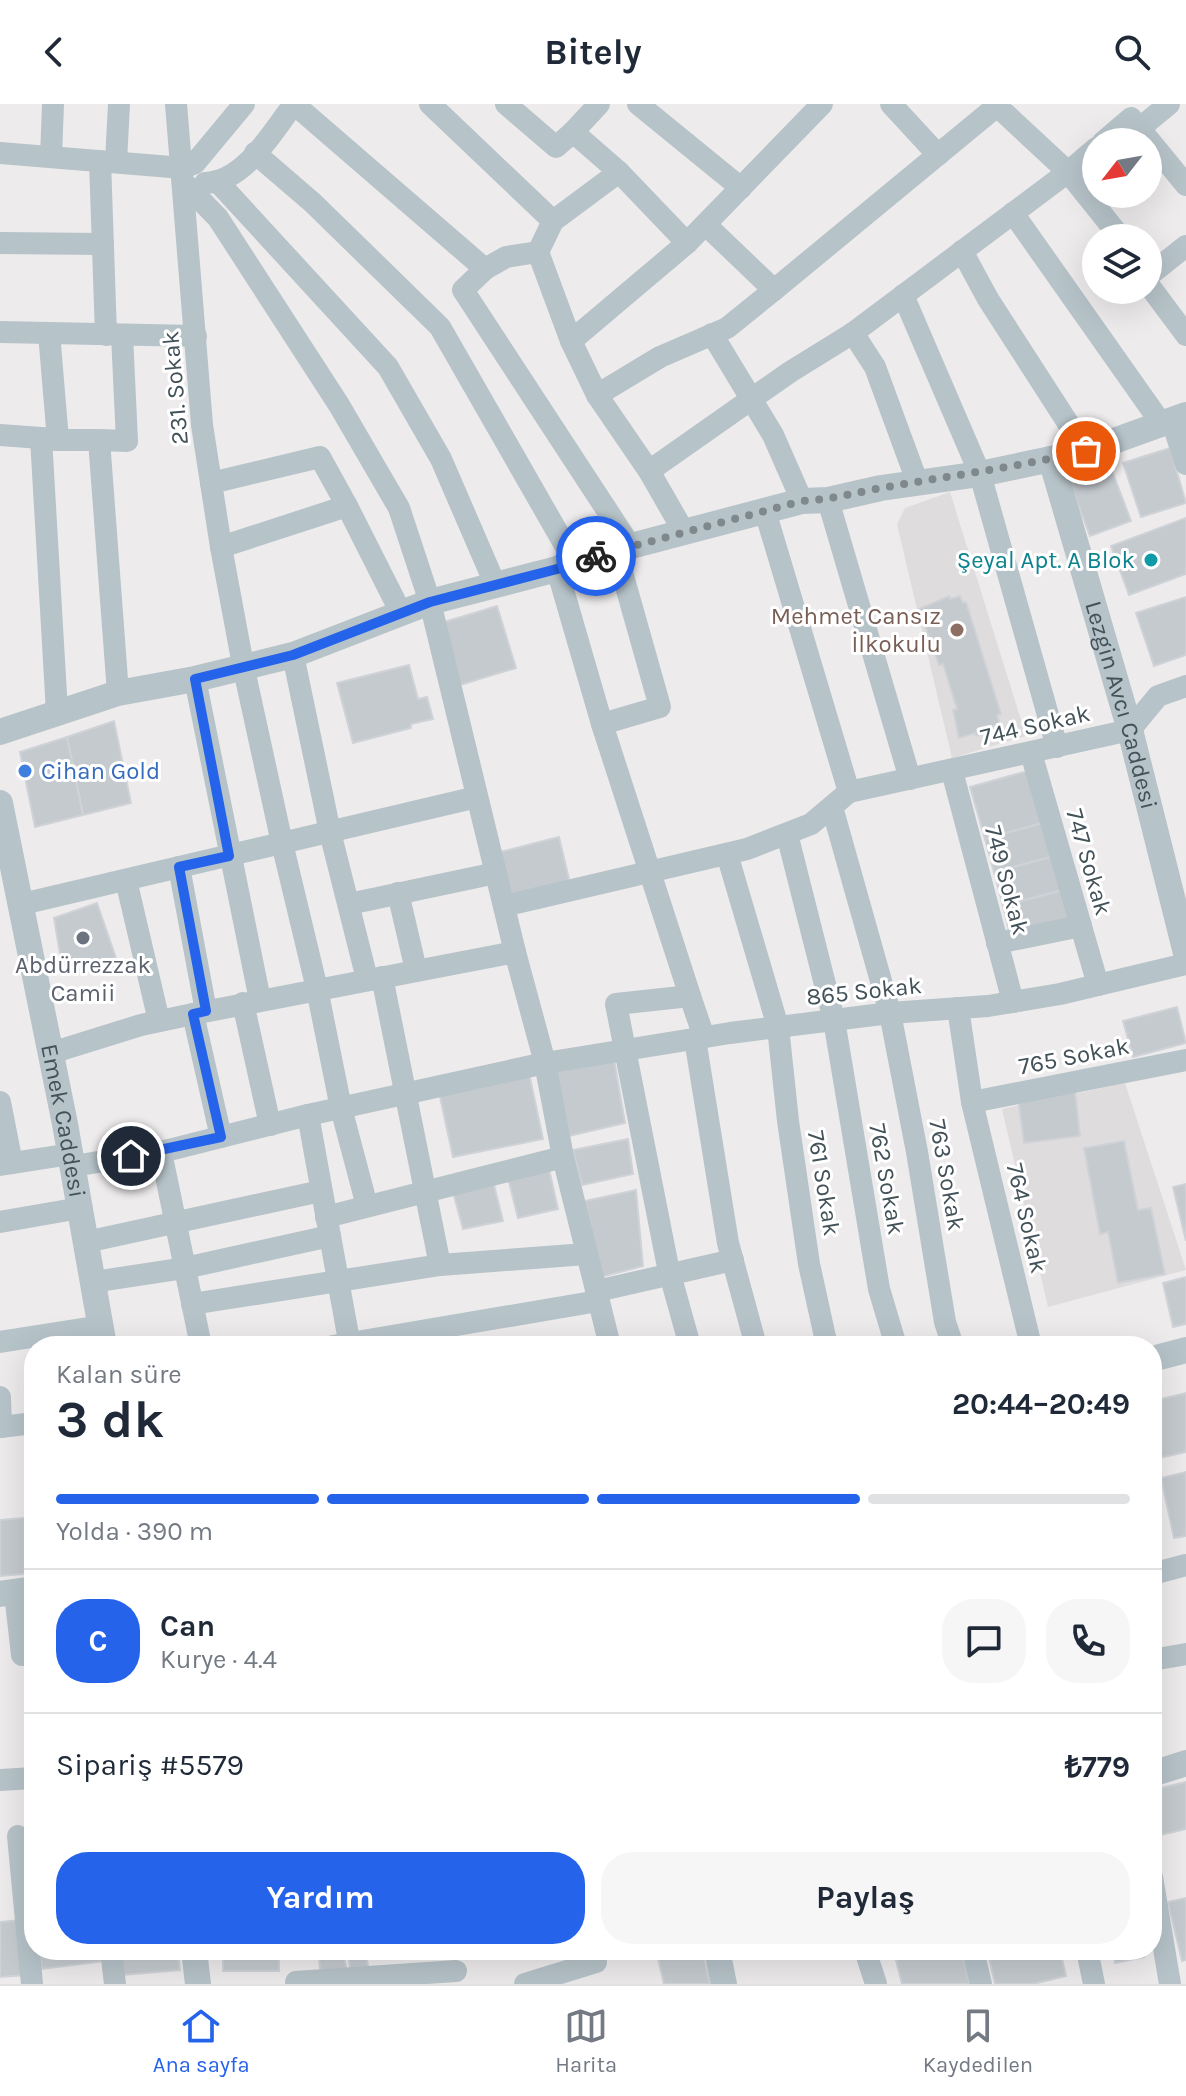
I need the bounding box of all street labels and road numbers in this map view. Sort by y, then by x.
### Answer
street label: 231. Sokak [156,330,194,446]
street label: Lezgin Avcı Caddesi [1079,598,1163,812]
street label: 744 Sokak [977,699,1093,751]
street label: 747 Sokak [1060,805,1118,919]
street label: 749 Sokak [979,822,1035,938]
street label: 865 Sokak [805,971,923,1011]
street label: 765 Sokak [1016,1032,1132,1080]
street label: Emek Caddesi [35,1041,92,1200]
street label: 763 Sokak [923,1117,971,1233]
street label: 762 Sokak [863,1121,911,1237]
street label: 761 Sokak [802,1128,846,1238]
street label: 764 Sokak [1001,1160,1053,1276]

